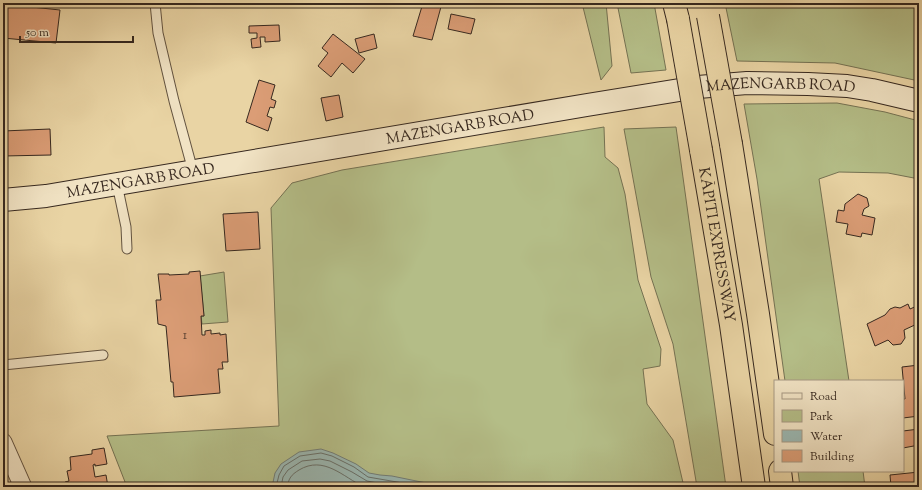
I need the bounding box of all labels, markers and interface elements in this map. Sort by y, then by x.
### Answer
scale bar [20,18,133,44]
text: 50 m [25,24,49,42]
street label: MAZENGARB ROAD [705,74,857,99]
street label: MAZENGARB ROAD [385,105,536,151]
street label: MAZENGARB ROAD [65,159,216,204]
street label: KĀPITI EXPRESSWAY [692,166,739,324]
house number: 1 [183,327,188,345]
legend [774,380,904,472]
text: Road [810,388,837,406]
text: Park [810,408,833,426]
text: Water [810,428,843,446]
text: Building [810,448,854,466]

